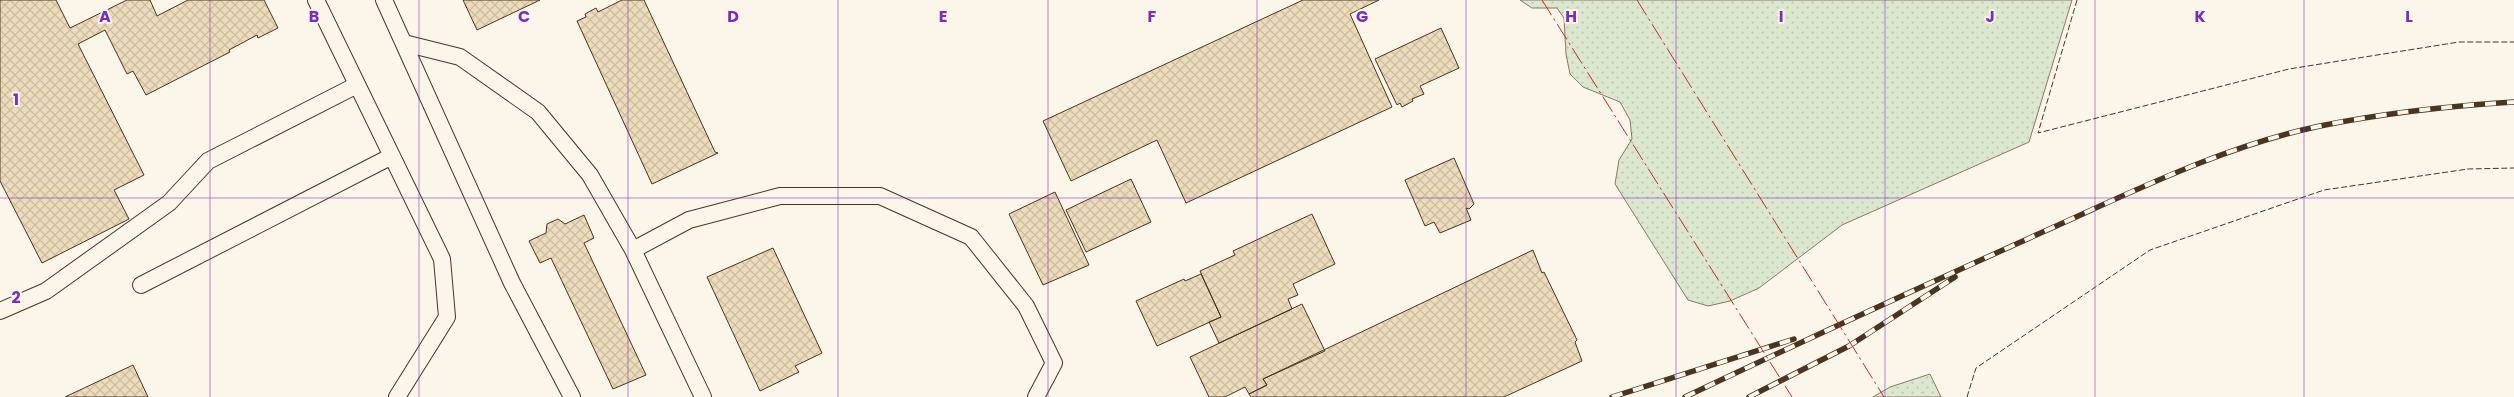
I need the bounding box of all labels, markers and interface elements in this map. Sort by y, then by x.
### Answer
text: A [99,5,111,28]
text: B [309,5,319,28]
text: C [518,5,530,28]
text: D [727,5,739,28]
text: E [939,5,947,28]
text: F [1148,5,1157,28]
text: G [1356,5,1368,28]
text: H [1565,5,1577,28]
text: I [1779,5,1783,28]
text: J [1985,5,1995,28]
text: K [2194,5,2206,28]
text: L [2405,5,2413,28]
text: 1 [13,88,19,111]
text: 2 [11,286,21,309]

